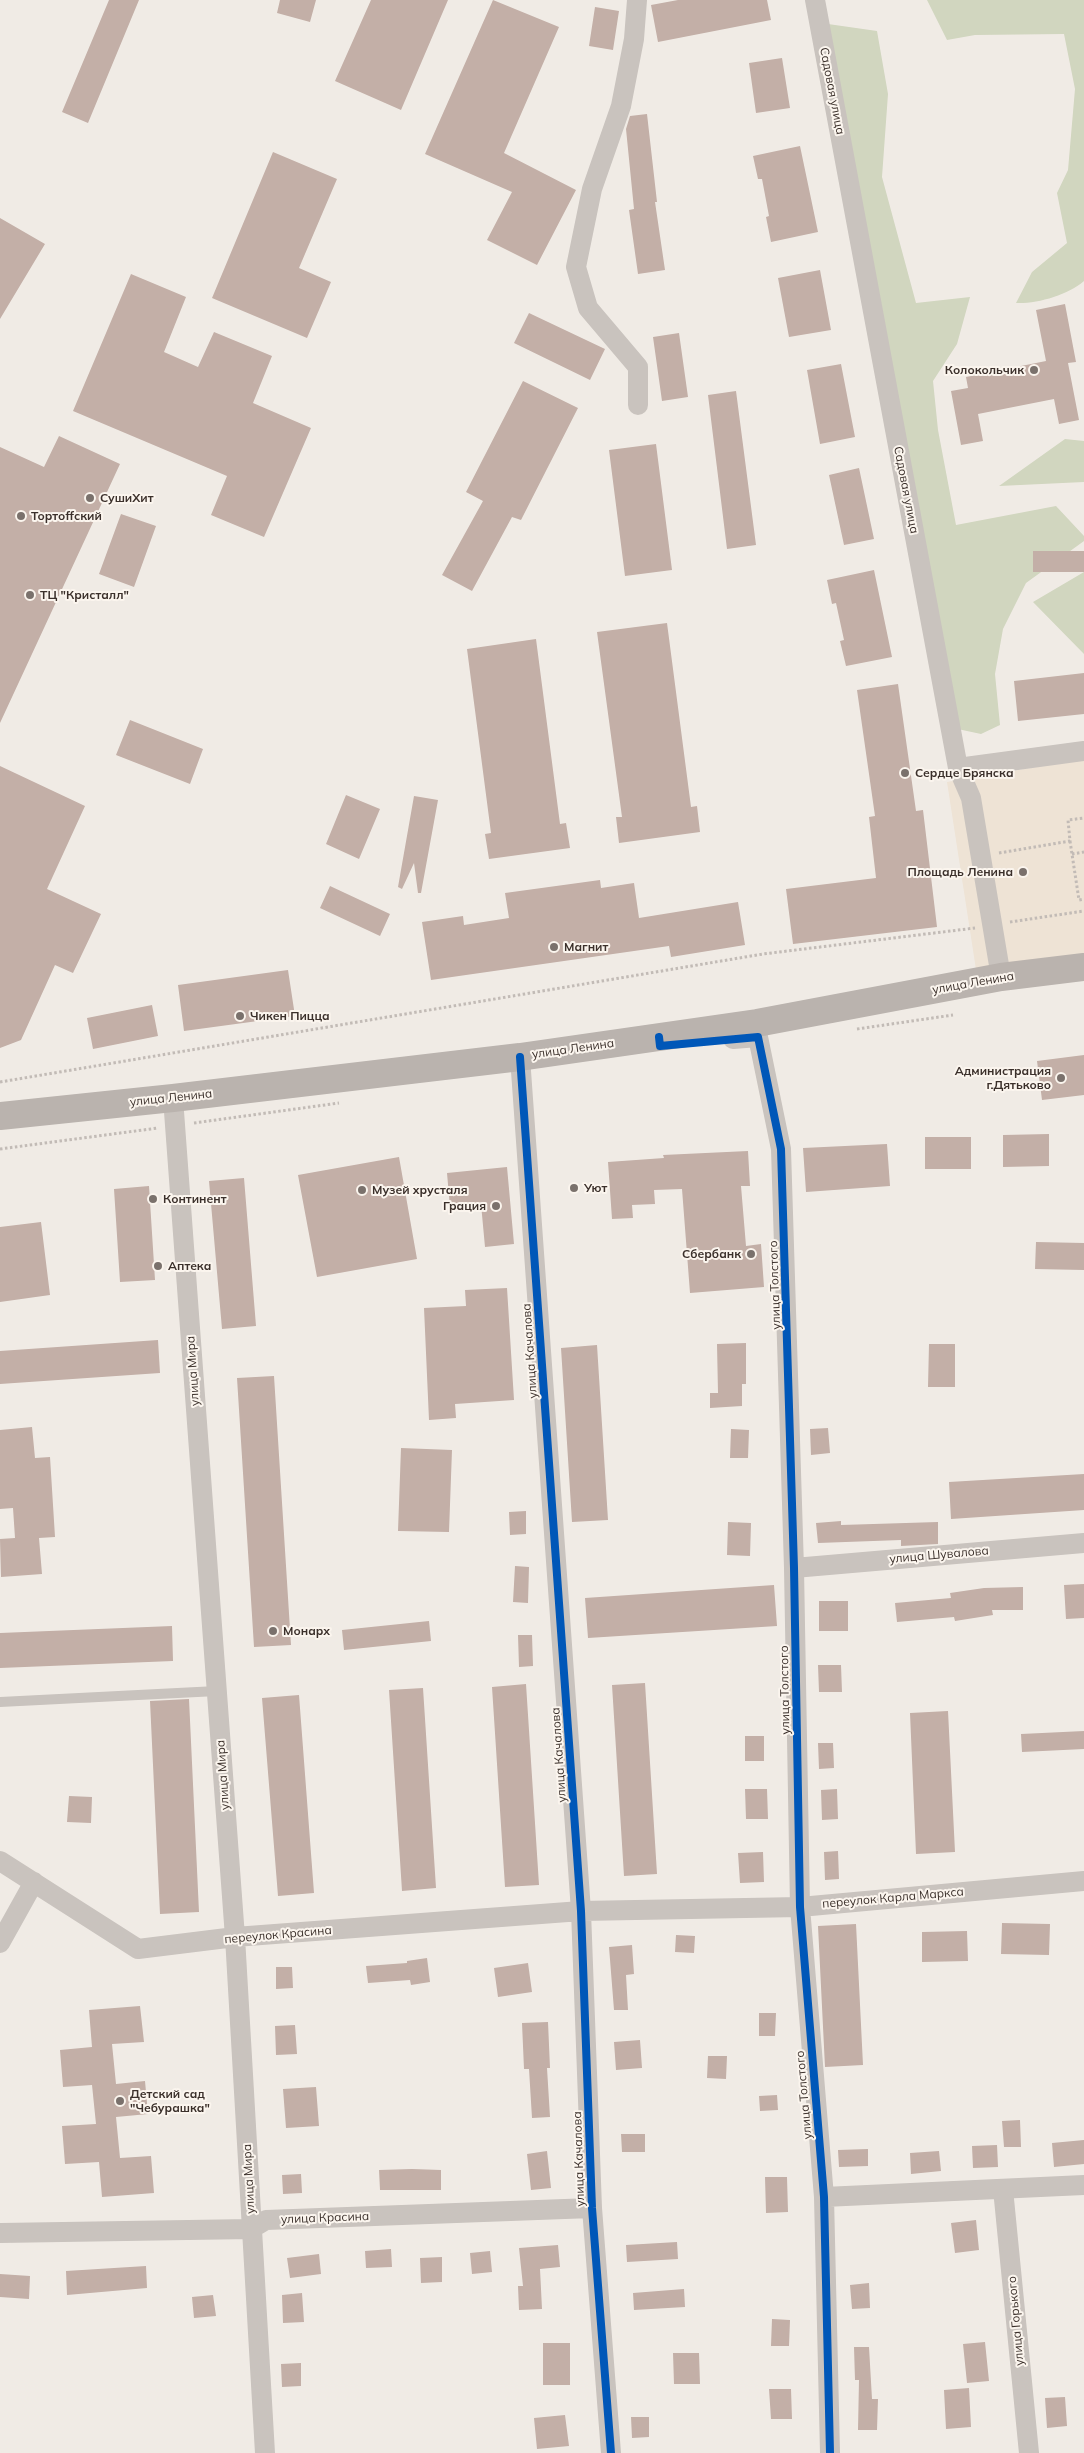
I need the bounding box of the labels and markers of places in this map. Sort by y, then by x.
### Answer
place label: Колокольчик [945,363,1024,377]
marker: Колокольчик [1028,364,1040,376]
place label: СушиХит [100,491,153,505]
marker: СушиХит [84,492,96,504]
place label: Тортоffский [31,509,102,523]
marker: Тортоffский [15,510,27,522]
place label: ТЦ "Кристалл" [40,588,129,602]
marker: ТЦ "Кристалл" [24,589,36,601]
place label: Сердце Брянска [915,766,1013,780]
marker: Сердце Брянска [899,767,911,779]
place label: Площадь Ленина [908,865,1013,879]
marker: Площадь Ленина [1017,866,1029,878]
place label: Магнит [564,940,608,954]
marker: Магнит [548,941,560,953]
place label: Чикен Пицца [250,1009,330,1023]
marker: Чикен Пицца [234,1010,246,1022]
place label: Администрация г.Дятьково [955,1064,1051,1092]
marker: Администрация г.Дятьково [1055,1072,1067,1084]
place label: Уют [584,1181,607,1195]
marker: Уют [568,1182,580,1194]
place label: Музей хрусталя [372,1183,467,1197]
marker: Музей хрусталя [356,1184,368,1196]
place label: Континент [163,1192,226,1206]
marker: Континент [147,1193,159,1205]
place label: Грация [443,1199,486,1213]
marker: Грация [490,1200,502,1212]
place label: Сбербанк [682,1247,741,1261]
marker: Сбербанк [745,1248,757,1260]
place label: Аптека [168,1259,211,1273]
marker: Аптека [152,1260,164,1272]
place label: Монарх [283,1624,330,1638]
marker: Монарх [267,1625,279,1637]
place label: Детский сад "Чебурашка" [130,2087,210,2115]
marker: Детский сад "Чебурашка" [114,2095,126,2107]

